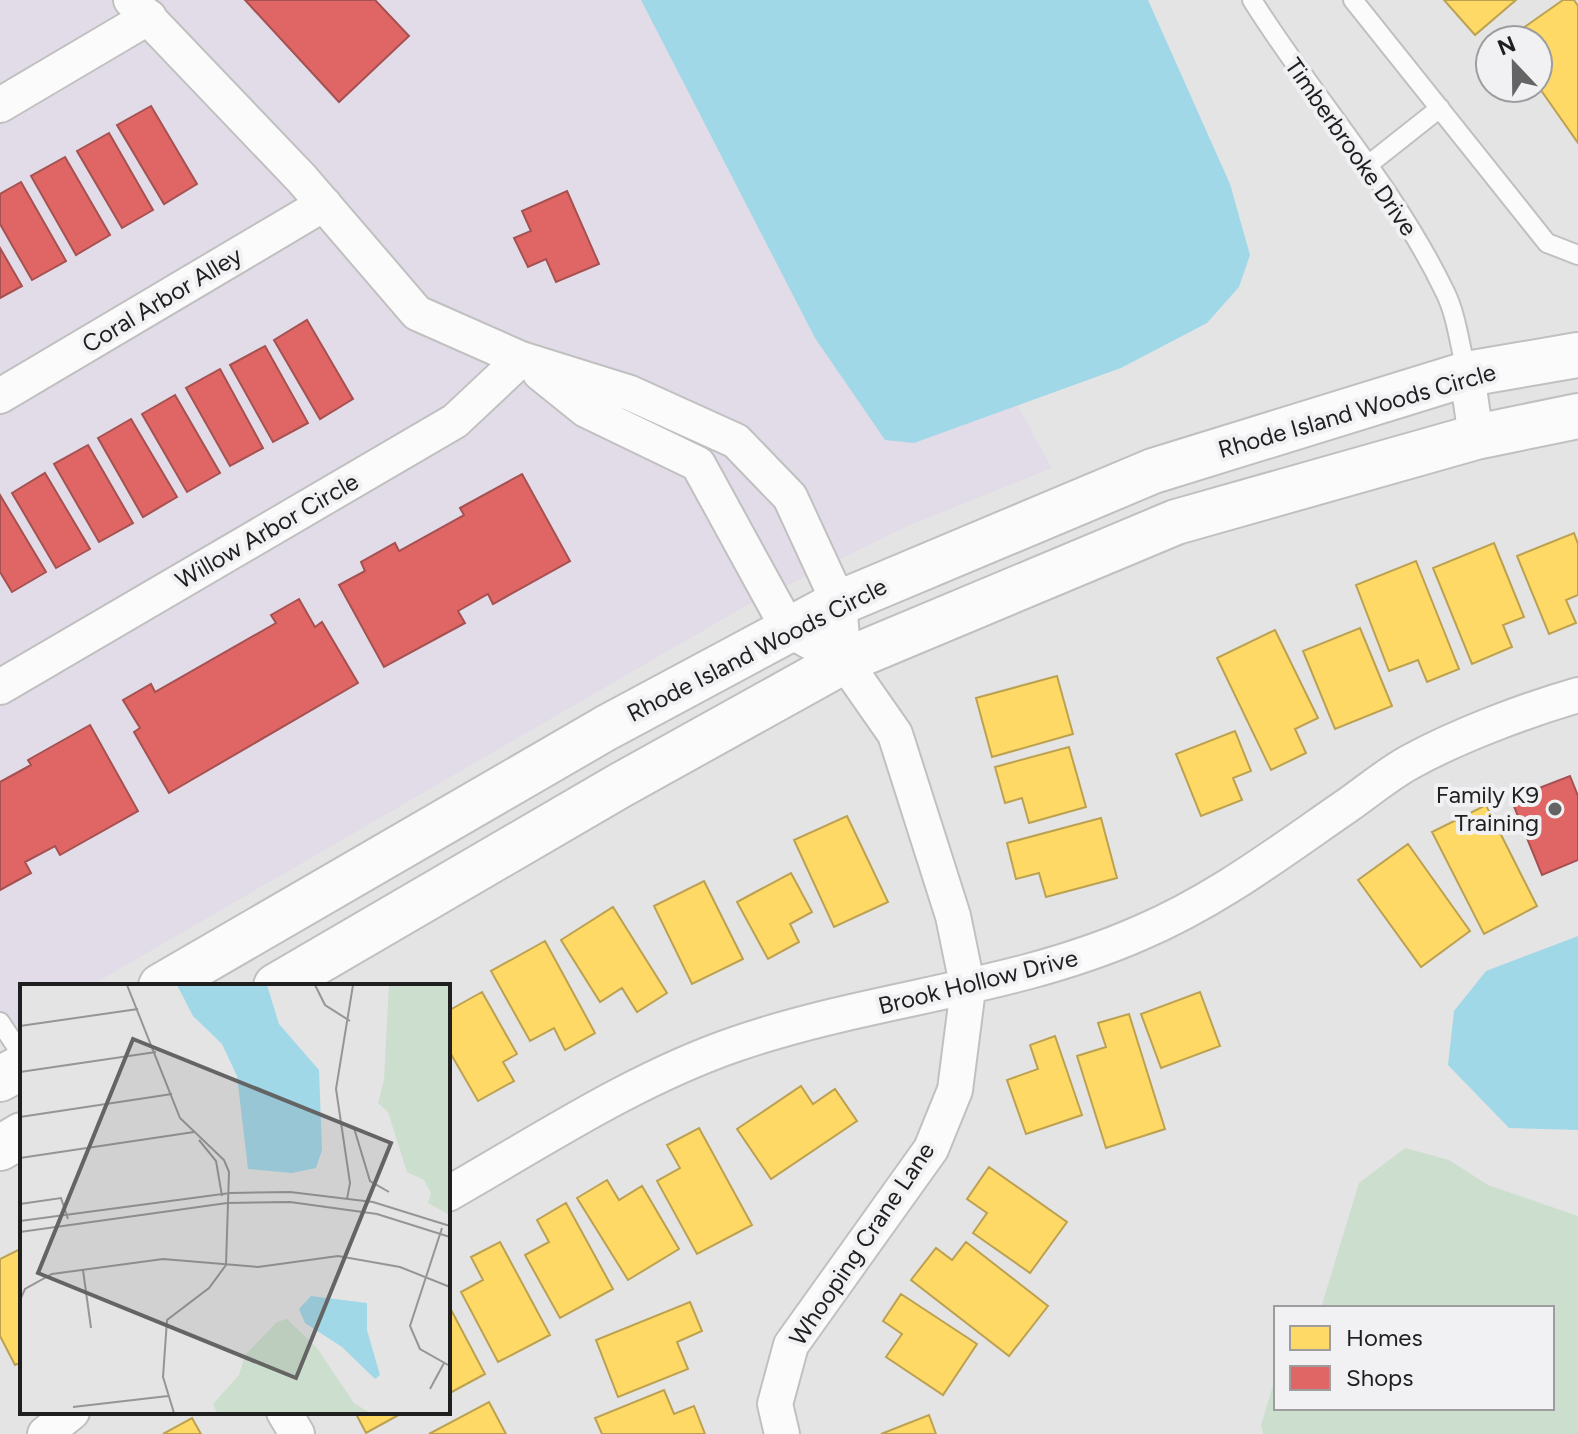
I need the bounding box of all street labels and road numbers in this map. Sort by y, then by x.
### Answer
street label: Timberbrooke Drive [1279,52,1424,241]
street label: Coral Arbor Alley [77,240,247,359]
street label: Rhode Island Woods Circle [1215,357,1499,464]
street label: Willow Arbor Circle [170,466,363,595]
street label: Rhode Island Woods Circle [622,571,891,728]
street label: Brook Hollow Drive [875,943,1081,1020]
street label: Whooping Crane Lane [783,1137,940,1351]

